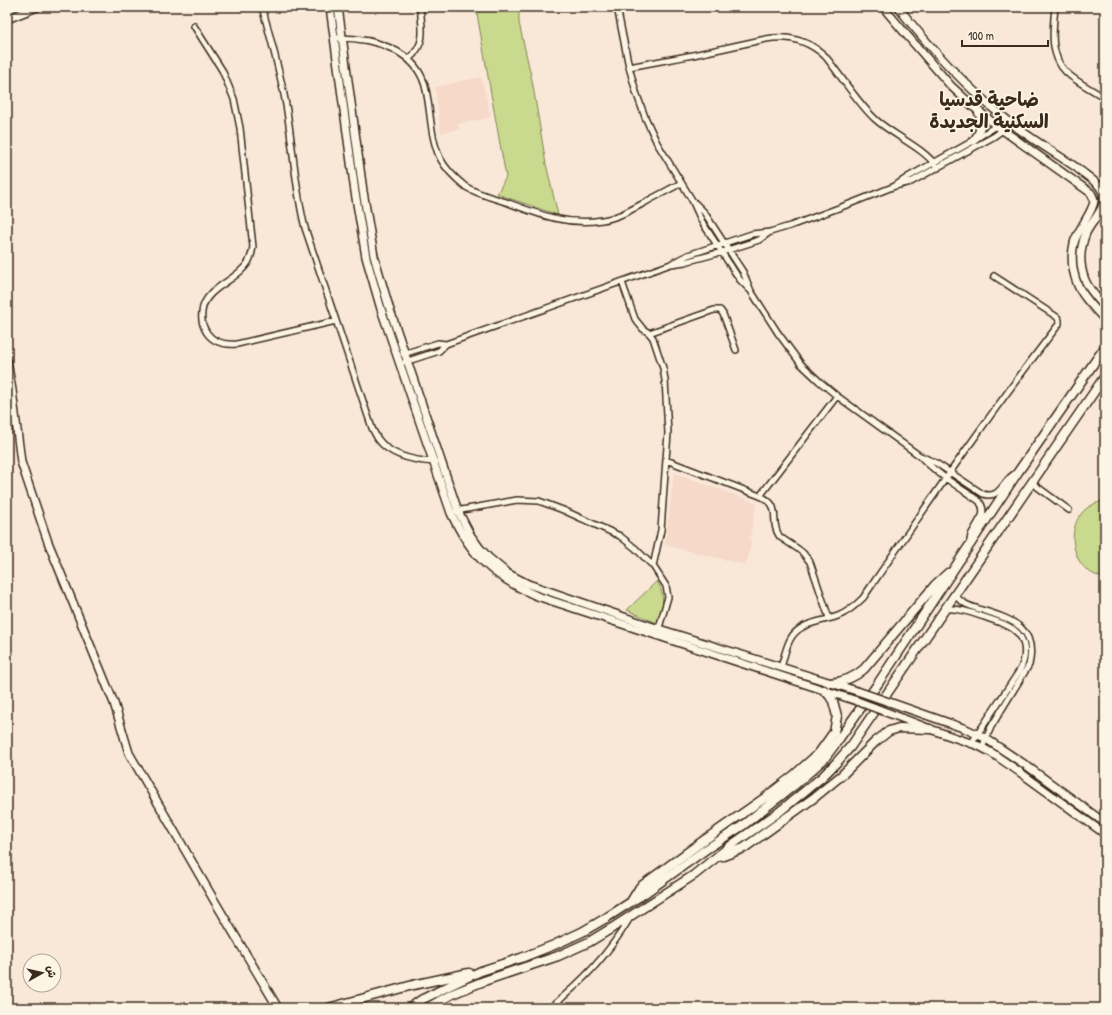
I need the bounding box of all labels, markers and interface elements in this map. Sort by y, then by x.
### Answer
scale bar [962,22,1048,48]
text: 100 m [968,27,994,44]
district label: ضاحية قدسيا السكنية الجديدة [929,86,1049,134]
north arrow [22,953,62,993]
text: ش [44,965,60,979]

